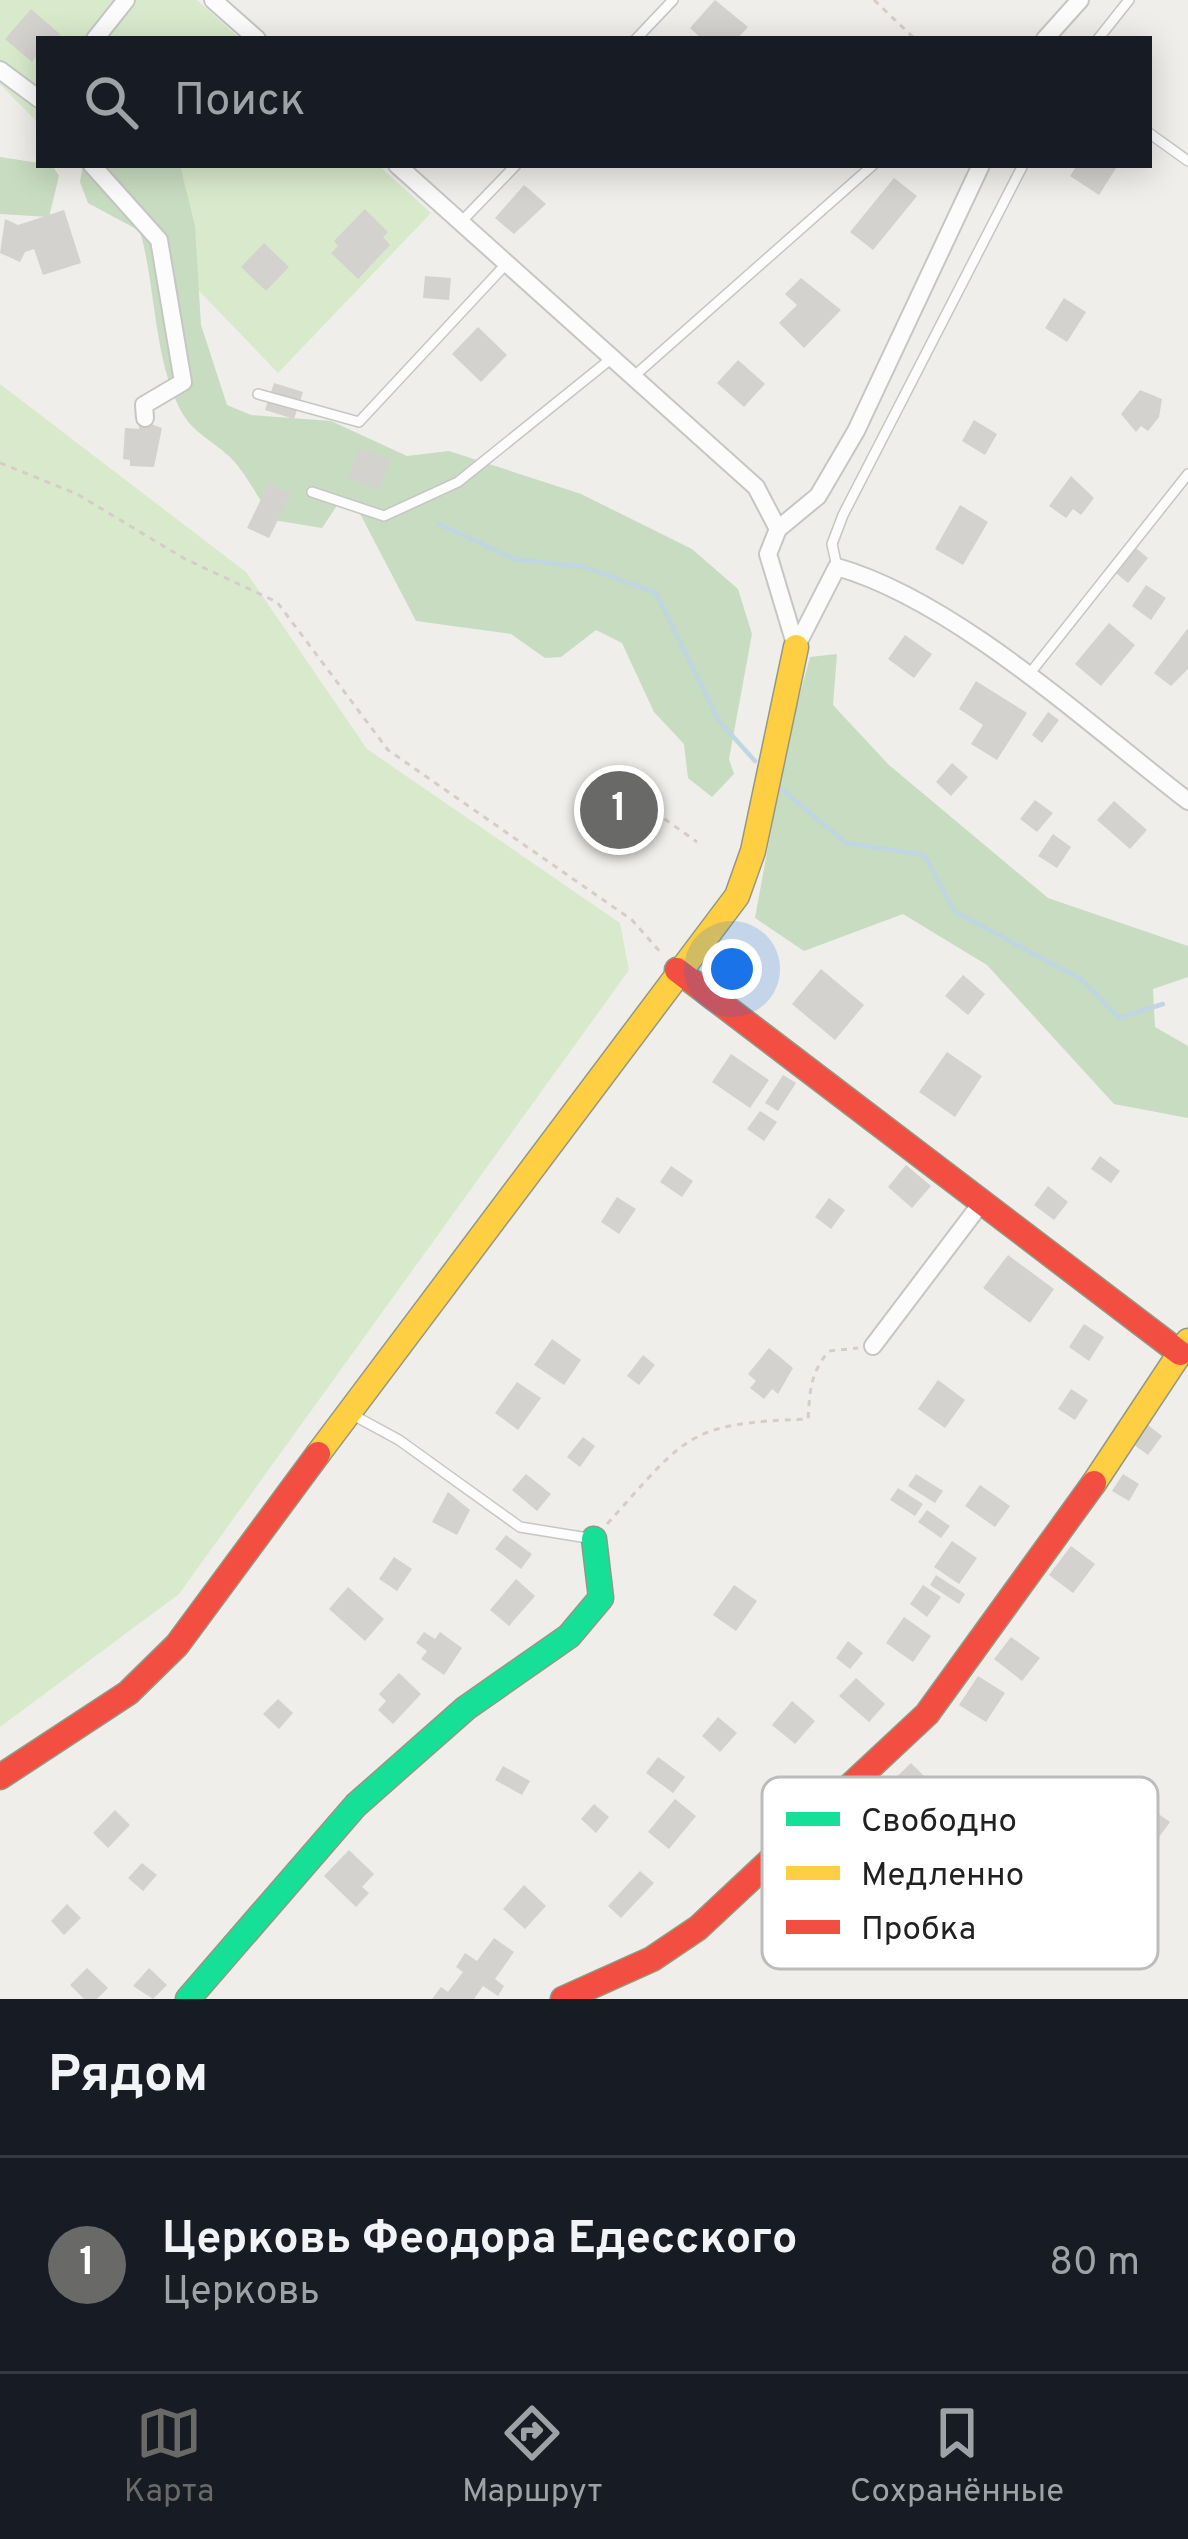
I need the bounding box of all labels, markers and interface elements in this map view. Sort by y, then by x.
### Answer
search box [36,36,1152,168]
icon: search [78,69,144,135]
text: Поиск [174,74,305,131]
pin: 1 [580,765,658,855]
your location [702,939,762,999]
legend [762,1777,1158,1969]
text: Свободно [861,1802,1017,1844]
text: Медленно [861,1856,1024,1898]
text: Пробка [861,1910,976,1952]
text: Рядом [48,2045,208,2110]
text: Церковь Феодора Едесского [162,2212,798,2269]
text: 1 [79,2240,95,2289]
text: 80 m [1049,2240,1140,2289]
text: Церковь [162,2269,320,2318]
tab: Карта [124,2400,214,2514]
tab: Маршрут [462,2400,602,2514]
tab: Сохранённые [850,2400,1064,2514]

